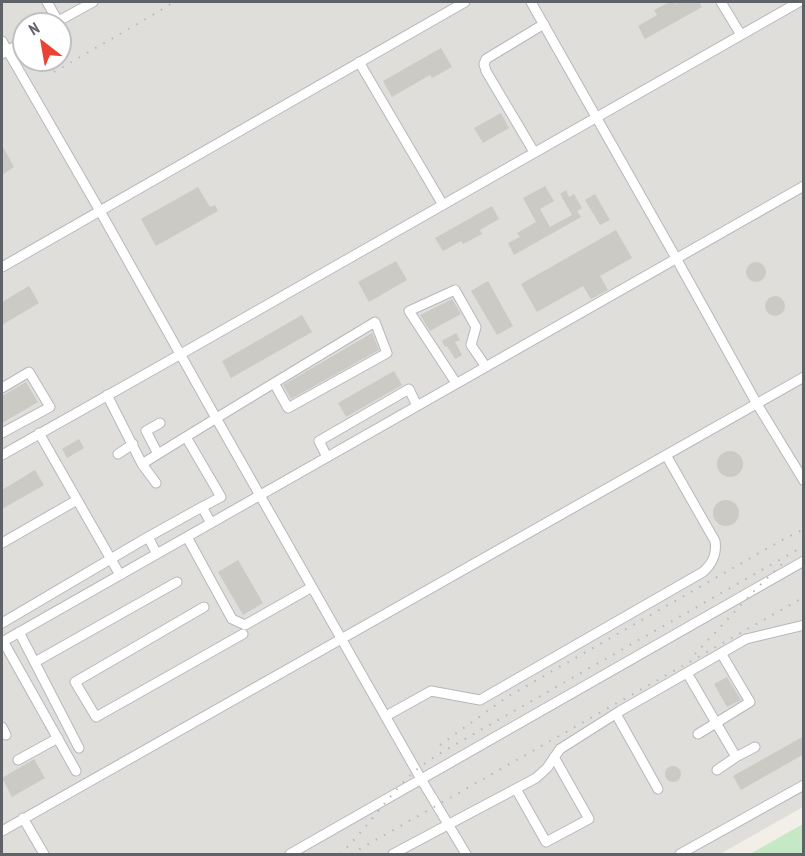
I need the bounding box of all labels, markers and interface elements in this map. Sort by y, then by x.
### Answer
north arrow [12,12,72,72]
text: N [25,17,43,39]

